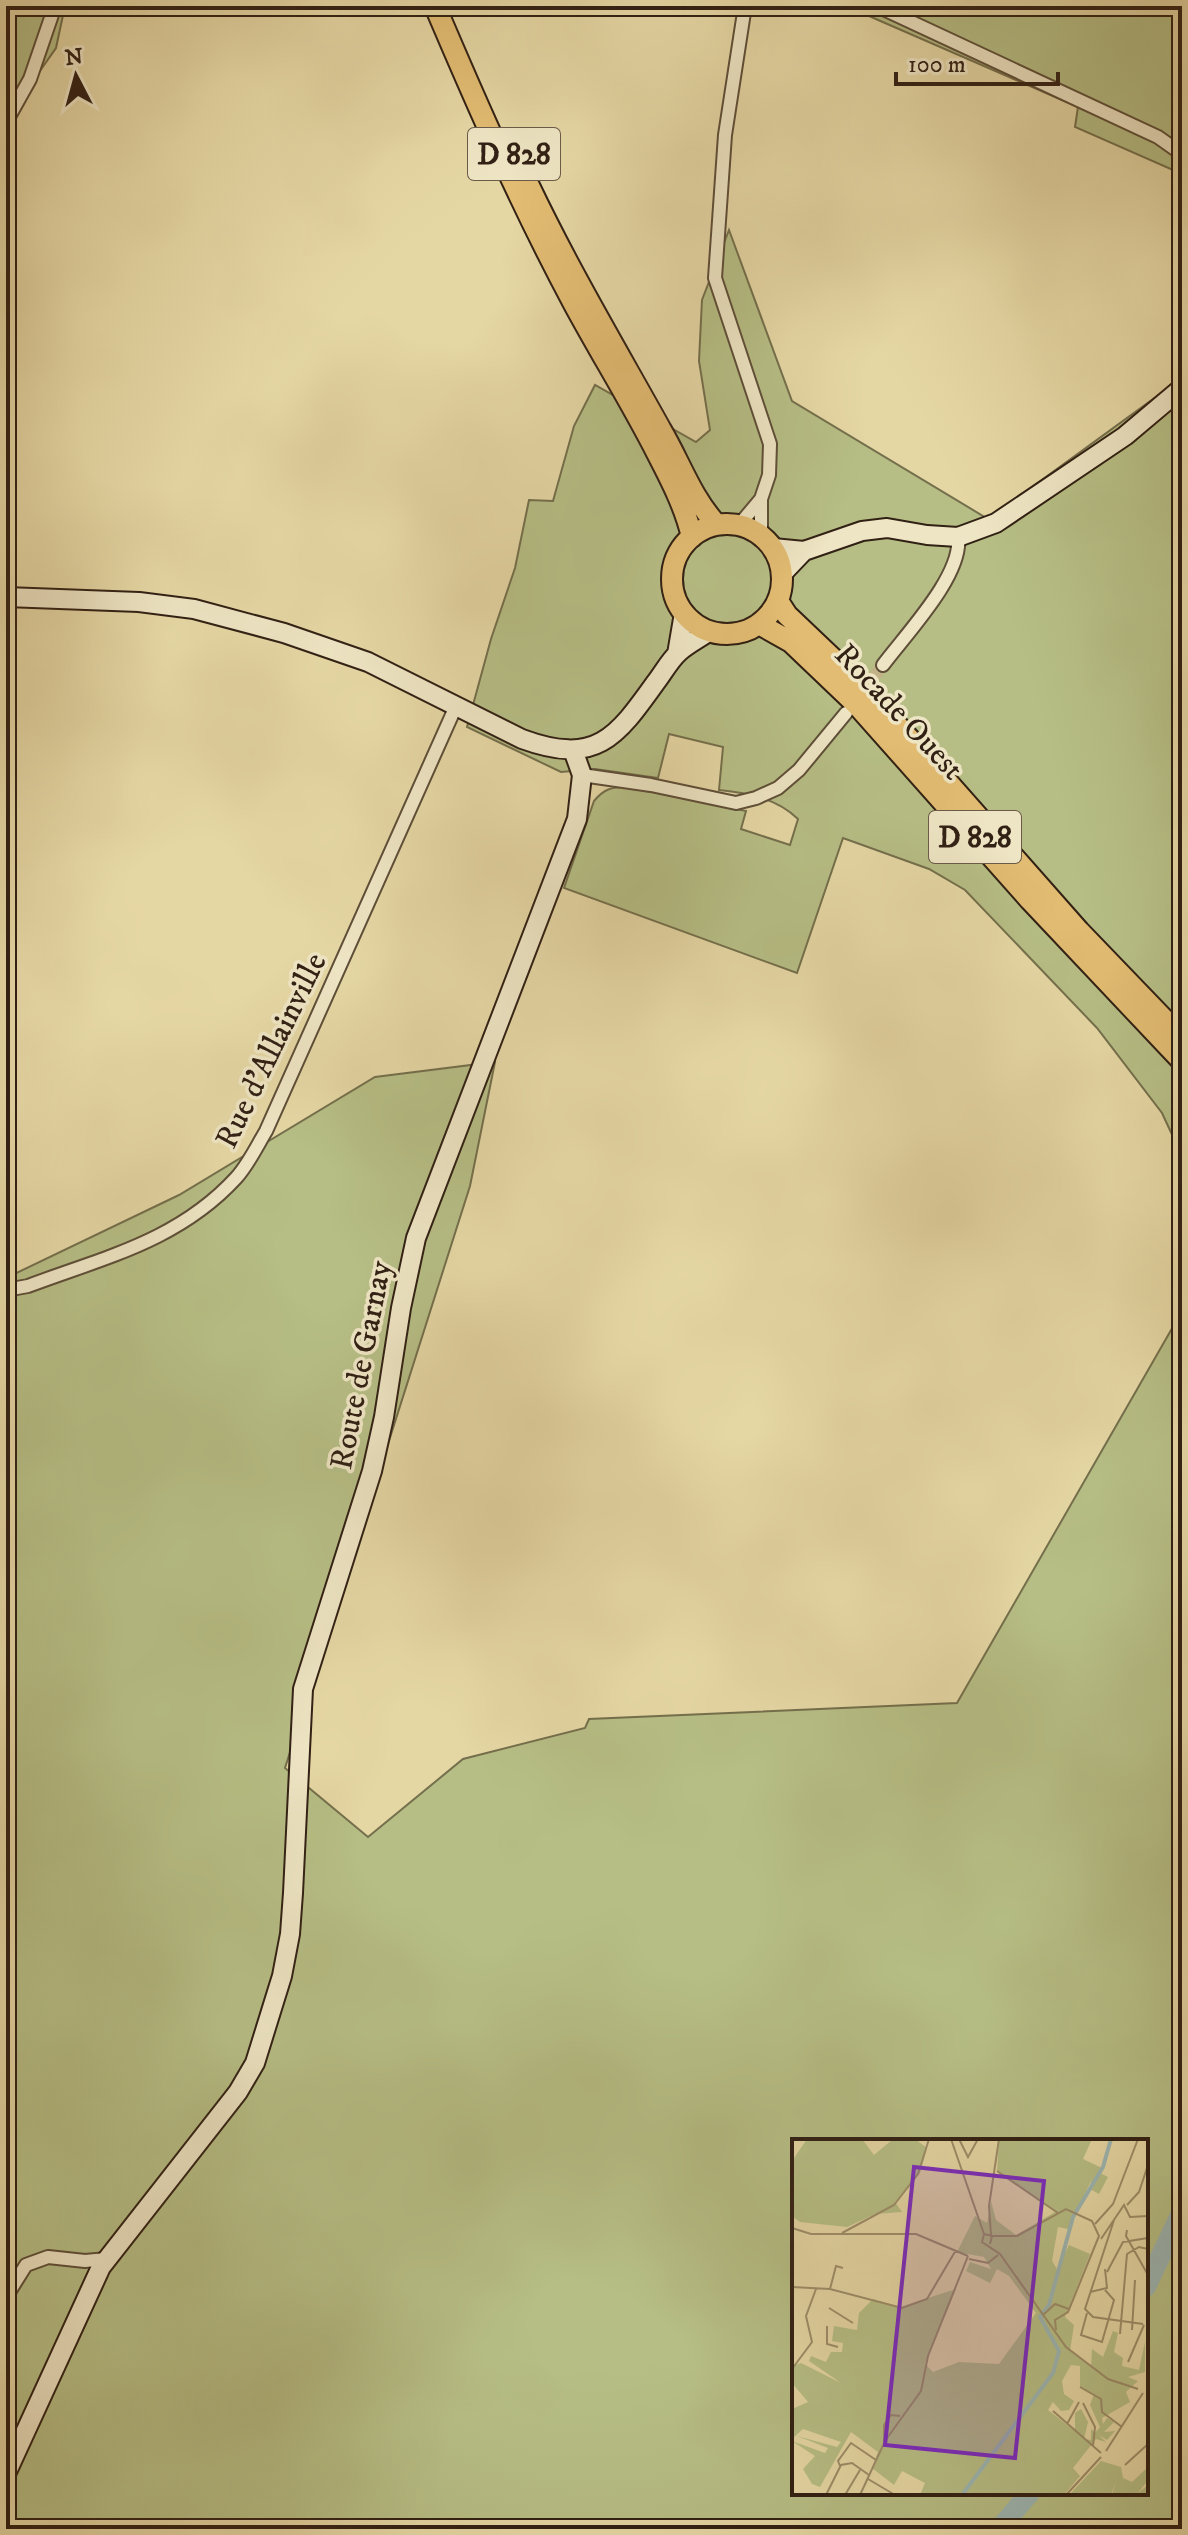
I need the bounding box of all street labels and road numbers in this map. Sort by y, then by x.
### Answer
road number: D 828 [468,128,560,180]
street label: Rocade Ouest [825,636,972,789]
road number: D 828 [929,811,1021,863]
street label: Rue d'Allainville [207,947,336,1155]
street label: Route de Garnay [322,1257,402,1473]

